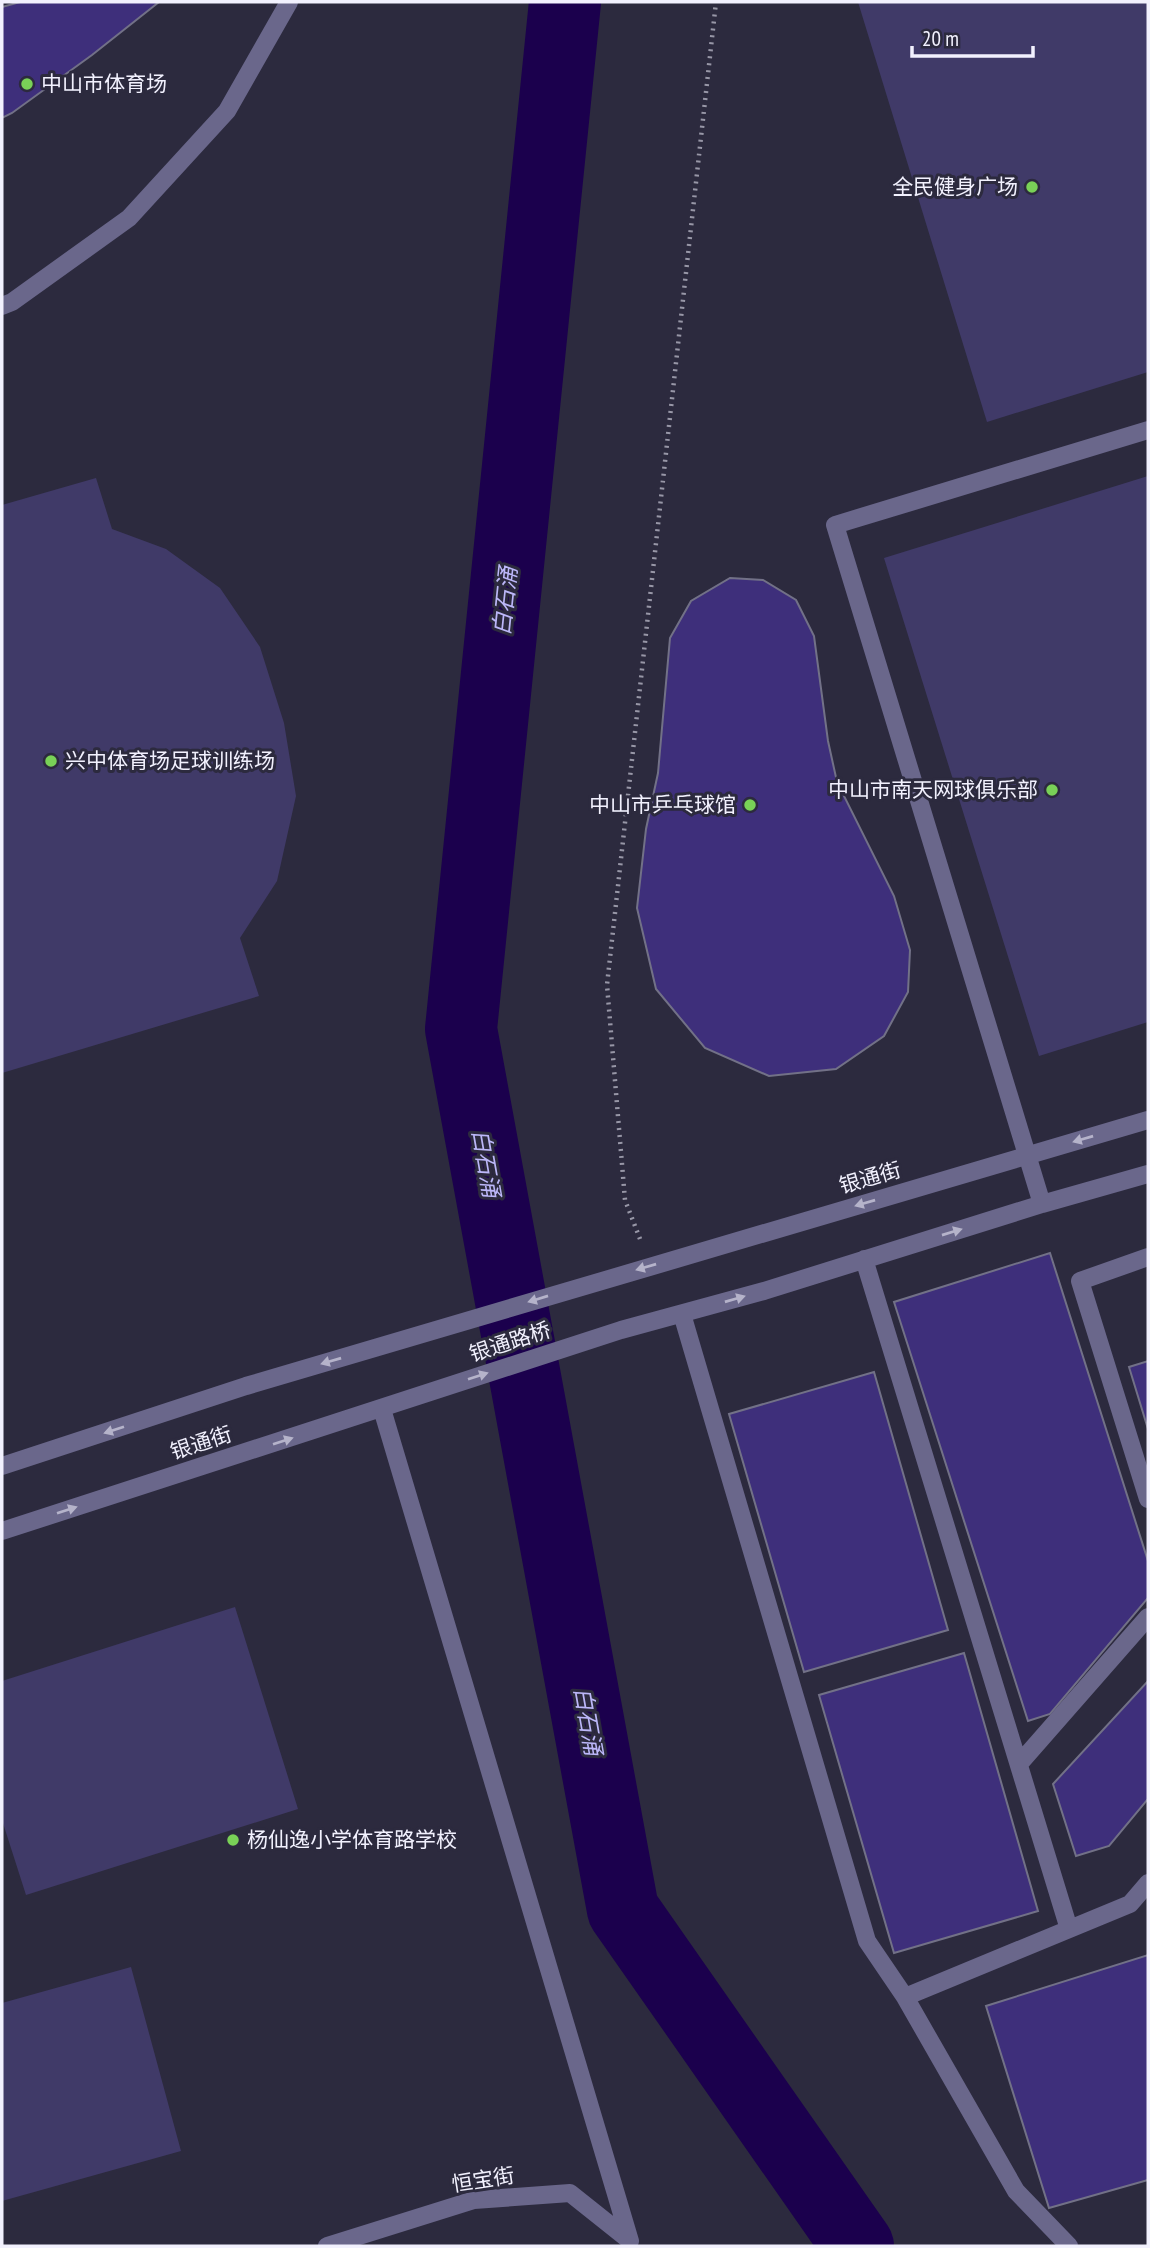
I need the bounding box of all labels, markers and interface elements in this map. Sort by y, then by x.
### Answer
scale bar [912,14,1033,58]
text: 20 m [922,25,959,52]
place label: 中山市体育场 [41,70,167,97]
marker: 中山市体育场 [19,76,35,92]
place label: 全民健身广场 [892,173,1018,200]
marker: 全民健身广场 [1024,179,1040,195]
water label: 白石涌 [486,562,523,637]
place label: 兴中体育场足球训练场 [65,747,275,774]
marker: 兴中体育场足球训练场 [43,753,59,769]
place label: 中山市南天网球俱乐部 [828,776,1038,803]
marker: 中山市南天网球俱乐部 [1044,782,1060,798]
place label: 中山市乒乓球馆 [589,791,736,818]
marker: 中山市乒乓球馆 [742,797,758,813]
water label: 白石涌 [466,1126,507,1202]
one-way arrow [1072,1134,1093,1144]
street label: 银通街 [836,1156,904,1199]
one-way arrow [853,1198,875,1209]
one-way arrow [941,1226,962,1237]
one-way arrow [636,1263,657,1273]
one-way arrow [724,1294,745,1304]
one-way arrow [528,1295,549,1305]
street label: 银通路桥 [466,1316,554,1367]
one-way arrow [320,1357,341,1367]
one-way arrow [467,1370,488,1381]
street label: 银通街 [167,1420,235,1465]
one-way arrow [103,1425,124,1435]
one-way arrow [273,1435,294,1446]
one-way arrow [56,1505,77,1515]
water label: 白石涌 [568,1684,609,1760]
place label: 杨仙逸小学体育路学校 [247,1826,457,1853]
marker: 杨仙逸小学体育路学校 [225,1832,241,1848]
street label: 恒宝街 [450,2161,516,2198]

